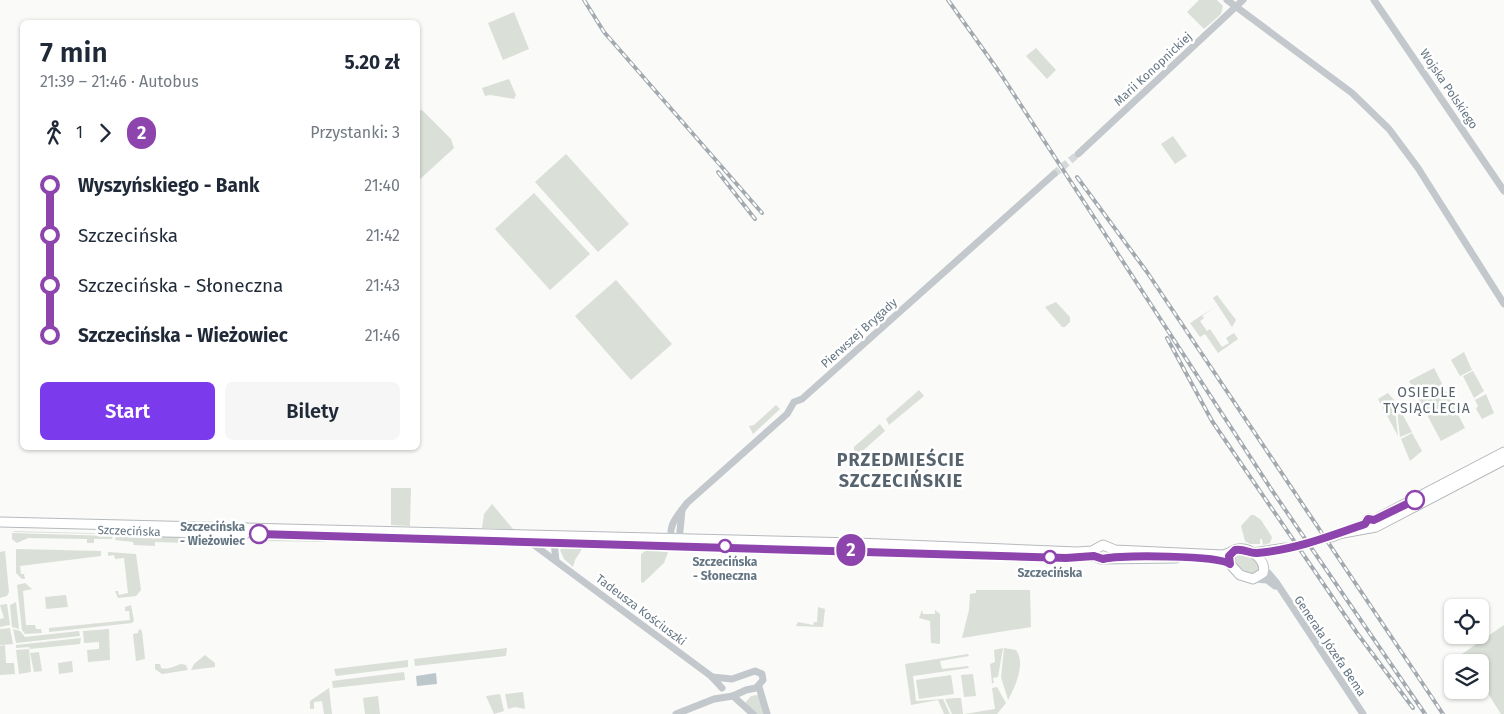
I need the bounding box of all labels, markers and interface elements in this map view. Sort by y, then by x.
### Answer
street label: Marii Konopnickiej [1111,29,1195,109]
text: 7 min [40,36,108,69]
street label: Wojska Polskiego [1417,46,1481,132]
text: 5.20 zł [345,51,400,74]
text: 21:39 – 21:46 · Autobus [40,72,199,91]
icon: walk [40,119,68,147]
icon: forward [91,119,119,147]
text: 2 [137,122,146,144]
text: 1 [76,123,83,142]
text: Przystanki: 3 [310,123,400,142]
text: Wyszyńskiego - Bank [78,174,259,197]
text: 21:40 [364,176,400,195]
text: Szczecińska [78,224,178,247]
text: 21:42 [366,226,400,245]
text: Szczecińska - Słoneczna [78,274,283,297]
text: 21:43 [366,276,400,295]
street label: Pierwszej Brygady [818,295,900,371]
text: Szczecińska - Wieżowiec [78,324,288,347]
text: 21:46 [365,326,400,345]
button: Start [40,382,215,440]
button: Bilety [225,382,400,440]
district label: OSIEDLE TYSIĄCLECIA [1383,384,1471,417]
district label: PRZEDMIEŚCIE SZCZECIŃSKIE [837,448,965,492]
unlabelled marker [1405,490,1425,510]
place label: Szczecińska - Wieżowiec [180,520,245,548]
street label: Szczecińska [97,523,161,539]
marker: Szczecińska - Wieżowiec [249,524,269,544]
line badge: 2 [835,534,867,566]
marker: Szczecińska - Słoneczna [718,539,732,553]
text: 2 [846,539,856,561]
marker: Szczecińska [1043,550,1057,564]
place label: Szczecińska - Słoneczna [693,555,758,583]
place label: Szczecińska [1018,566,1083,580]
street label: Tadeusza Kościuszki [593,572,689,648]
street label: Generała Józefa Bema [1291,593,1369,699]
map controls [1444,599,1489,699]
button: locate [1444,599,1489,644]
button: layers [1444,654,1489,699]

